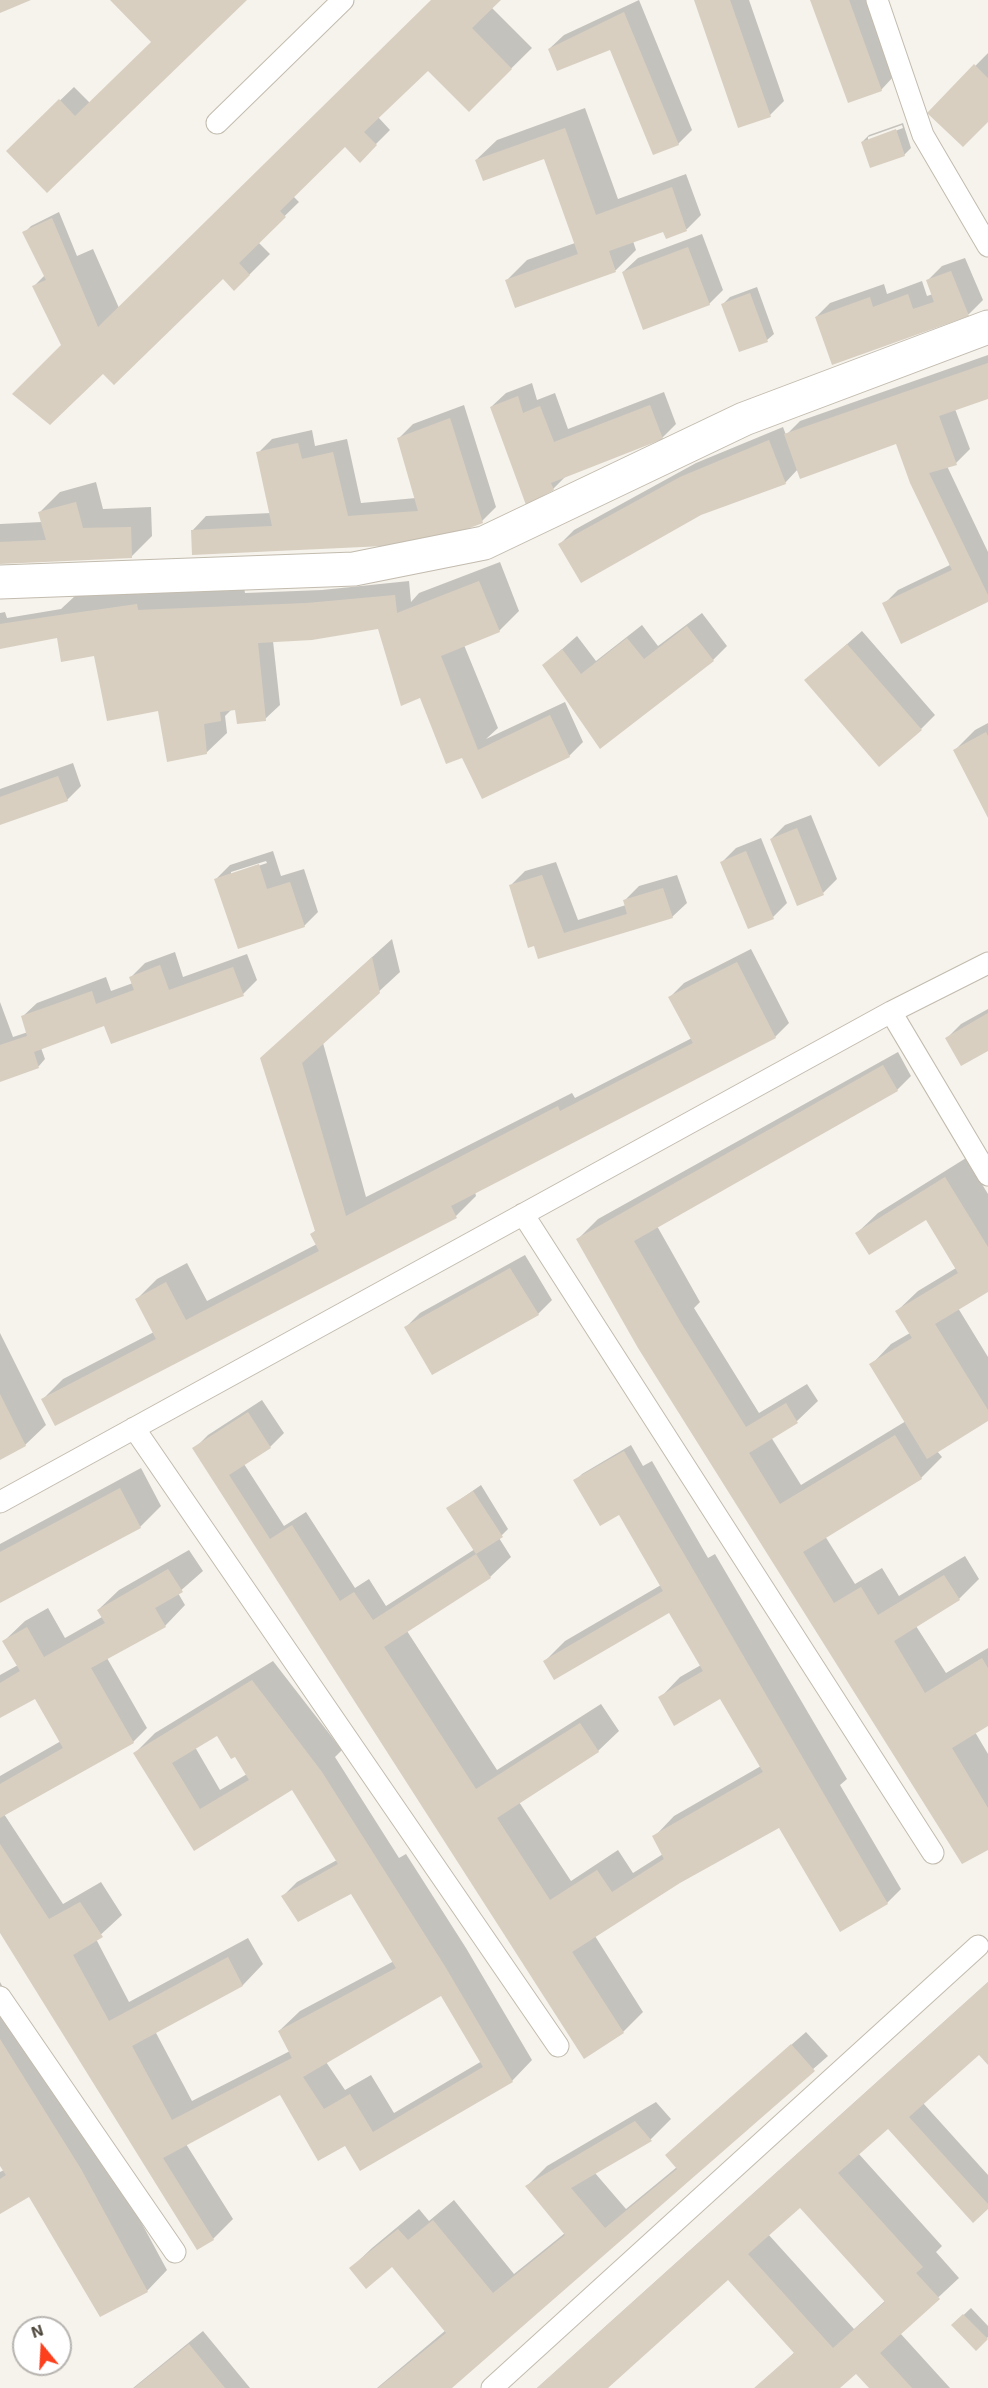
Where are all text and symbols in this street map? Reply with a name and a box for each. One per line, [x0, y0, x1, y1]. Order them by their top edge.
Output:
north arrow [12, 2316, 72, 2376]
text: N [28, 2319, 45, 2341]

